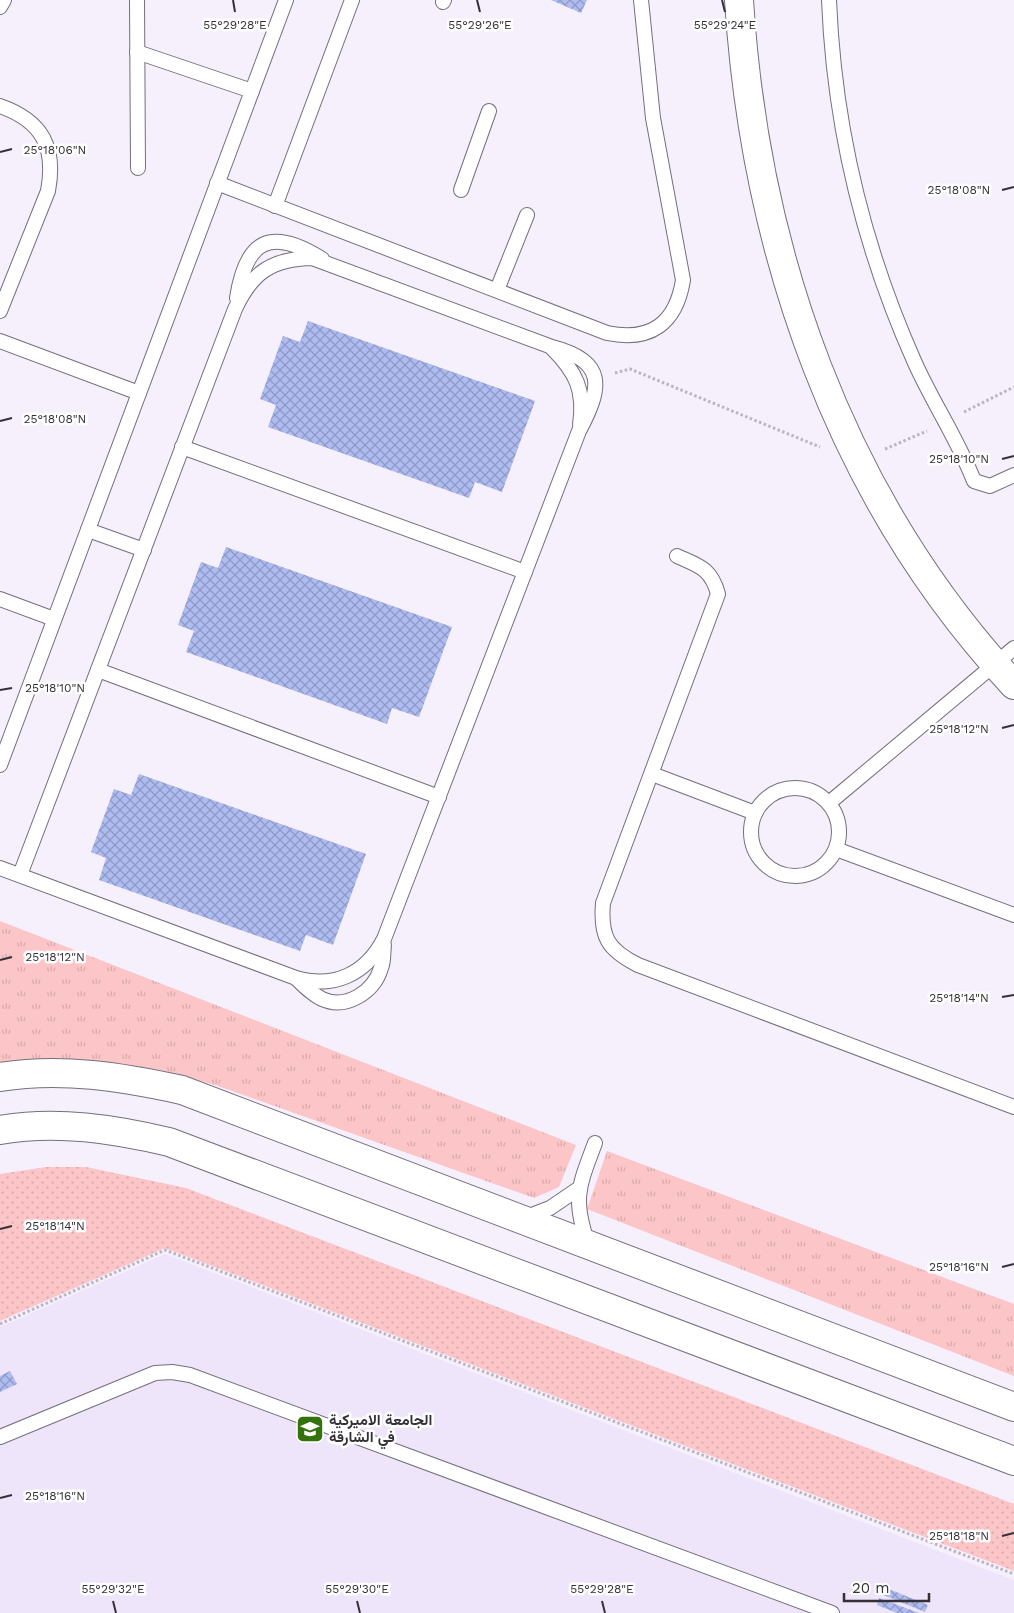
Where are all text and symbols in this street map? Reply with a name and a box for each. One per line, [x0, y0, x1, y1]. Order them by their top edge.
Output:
text: 55°29'28"E [203, 18, 267, 32]
text: 55°29'26"E [448, 18, 512, 32]
text: 55°29'24"E [694, 18, 757, 32]
text: 25°18'06"N [24, 143, 86, 157]
text: 25°18'08"N [928, 183, 990, 197]
text: 25°18'08"N [24, 412, 86, 426]
text: 25°18'10"N [929, 452, 989, 466]
text: 25°18'10"N [25, 681, 85, 695]
text: 25°18'12"N [929, 722, 989, 736]
text: 25°18'12"N [25, 950, 85, 964]
text: 25°18'14"N [929, 991, 989, 1005]
text: 25°18'14"N [25, 1219, 85, 1233]
text: 25°18'16"N [929, 1260, 989, 1274]
place label: الجامعة الاميركية في الشارقة [329, 1411, 432, 1450]
school or university icon: الجامعة الاميركية في الشارقة [295, 1414, 325, 1444]
text: 25°18'16"N [25, 1489, 85, 1503]
text: 25°18'18"N [929, 1529, 989, 1543]
scale bar [844, 1570, 929, 1602]
text: 20 m [852, 1579, 890, 1597]
text: 55°29'32"E [81, 1582, 145, 1596]
text: 55°29'30"E [325, 1582, 389, 1596]
text: 55°29'28"E [570, 1582, 634, 1596]

